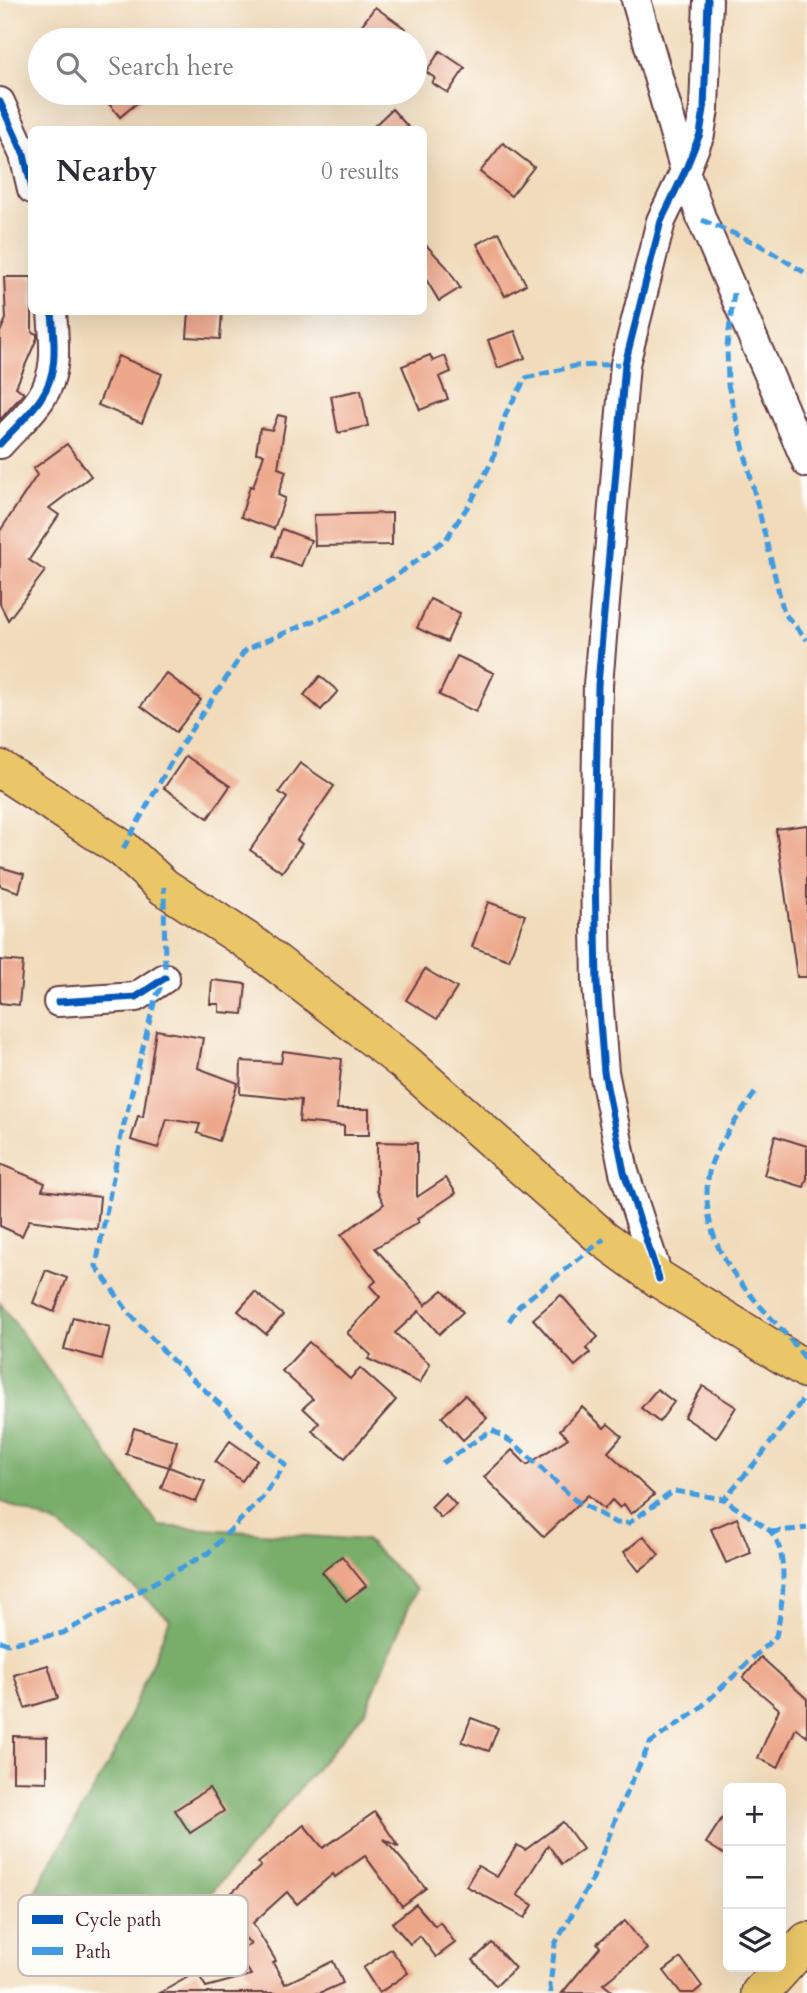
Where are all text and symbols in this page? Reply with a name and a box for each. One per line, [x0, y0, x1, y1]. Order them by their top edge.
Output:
search box [28, 28, 427, 105]
icon: search [52, 48, 90, 86]
text: Search here [108, 49, 234, 84]
text: Nearby [56, 151, 157, 192]
text: 0 results [321, 156, 399, 187]
map controls [723, 1783, 786, 1972]
button: + [723, 1783, 786, 1846]
button: − [723, 1846, 786, 1909]
legend [18, 1895, 248, 1976]
text: Cycle path [75, 1907, 162, 1933]
button: layers [723, 1909, 786, 1972]
text: Path [75, 1939, 111, 1965]

